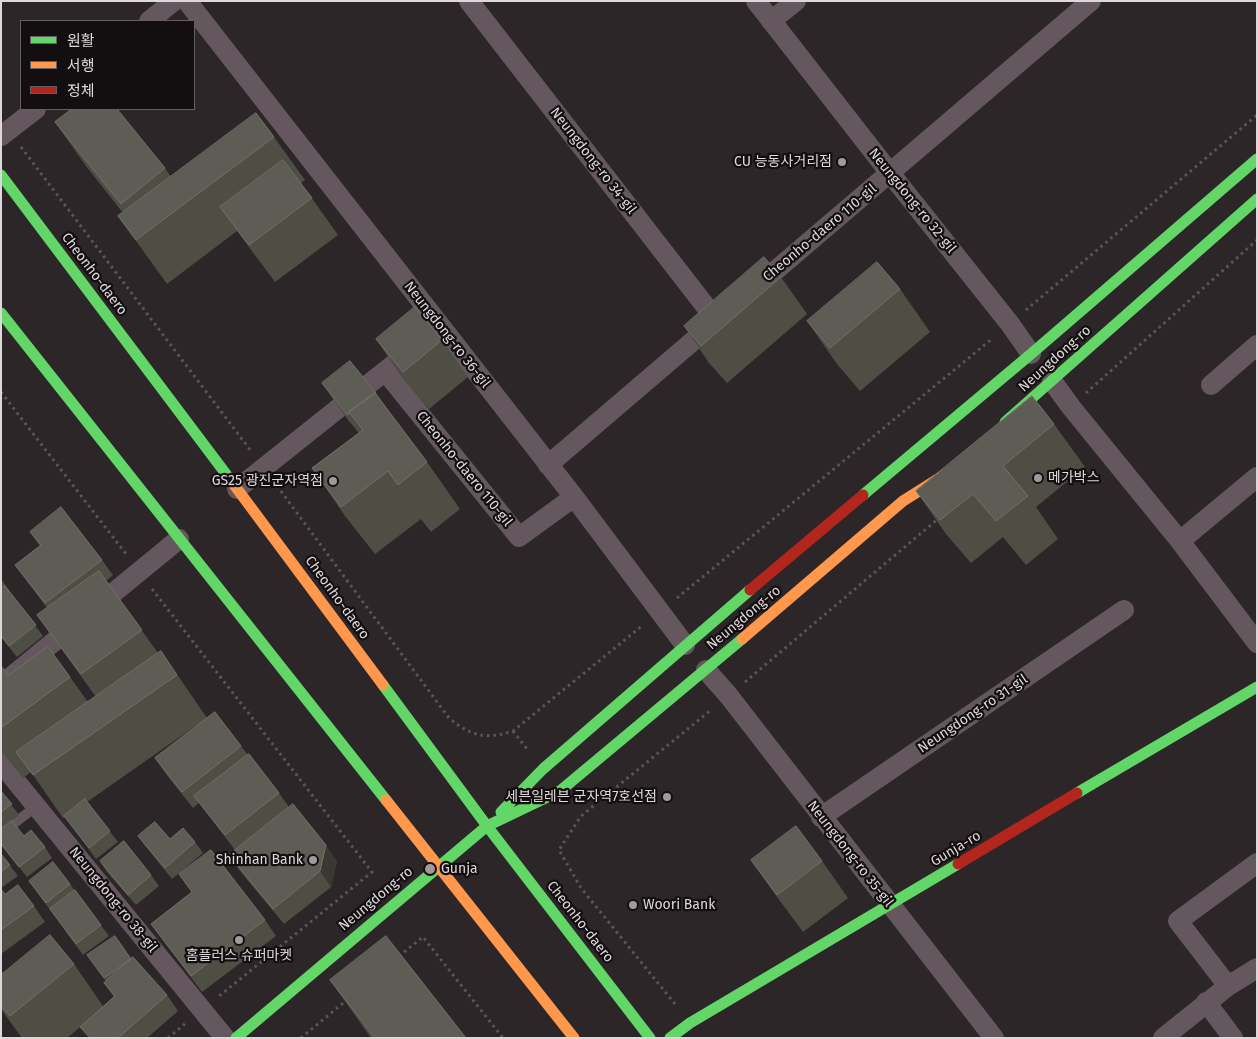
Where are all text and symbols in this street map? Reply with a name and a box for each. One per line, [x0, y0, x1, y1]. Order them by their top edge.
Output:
legend [20, 20, 195, 110]
text: 원활 [67, 32, 95, 50]
text: 서행 [67, 57, 95, 75]
text: 정체 [67, 82, 95, 100]
street label: Neungdong-ro 34-gil [546, 104, 640, 218]
street label: Neungdong-ro 32-gil [865, 145, 959, 257]
place label: CU 능동사거리점 [734, 154, 832, 170]
marker: CU 능동사거리점 [836, 156, 848, 168]
street label: Cheonho-daero 110-gil [760, 181, 880, 285]
street label: Cheonho-daero [58, 230, 130, 318]
street label: Neungdong-ro 36-gil [400, 278, 494, 392]
street label: Neungdong-ro [1015, 322, 1095, 396]
street label: Cheonho-daero 110-gil [412, 408, 516, 530]
place label: 메가박스 [1048, 470, 1100, 486]
marker: 메가박스 [1032, 472, 1044, 484]
place label: GS25 광진군자역점 [212, 473, 323, 489]
marker: GS25 광진군자역점 [327, 475, 339, 487]
street label: Cheonho-daero [301, 553, 373, 643]
street label: Neungdong-ro [704, 582, 784, 654]
street label: Neungdong-ro 31-gil [915, 671, 1031, 757]
place label: 세븐일레븐 군자역7호선점 [505, 789, 657, 805]
marker: 세븐일레븐 군자역7호선점 [661, 791, 673, 803]
street label: Neungdong-ro 35-gil [803, 798, 897, 910]
street label: Gunja-ro [928, 828, 984, 870]
street label: Neungdong-ro 38-gil [65, 844, 161, 956]
place label: Shinhan Bank [216, 852, 303, 868]
marker: Shinhan Bank [307, 854, 319, 866]
place label: Gunja [441, 861, 478, 877]
marker: Gunja [423, 862, 437, 876]
street label: Neungdong-ro [336, 863, 416, 935]
street label: Cheonho-daero [543, 878, 617, 966]
place label: Woori Bank [643, 897, 715, 913]
marker: Woori Bank [627, 899, 639, 911]
marker: 홈플러스 슈퍼마켓 [233, 934, 245, 946]
place label: 홈플러스 슈퍼마켓 [186, 948, 292, 964]

